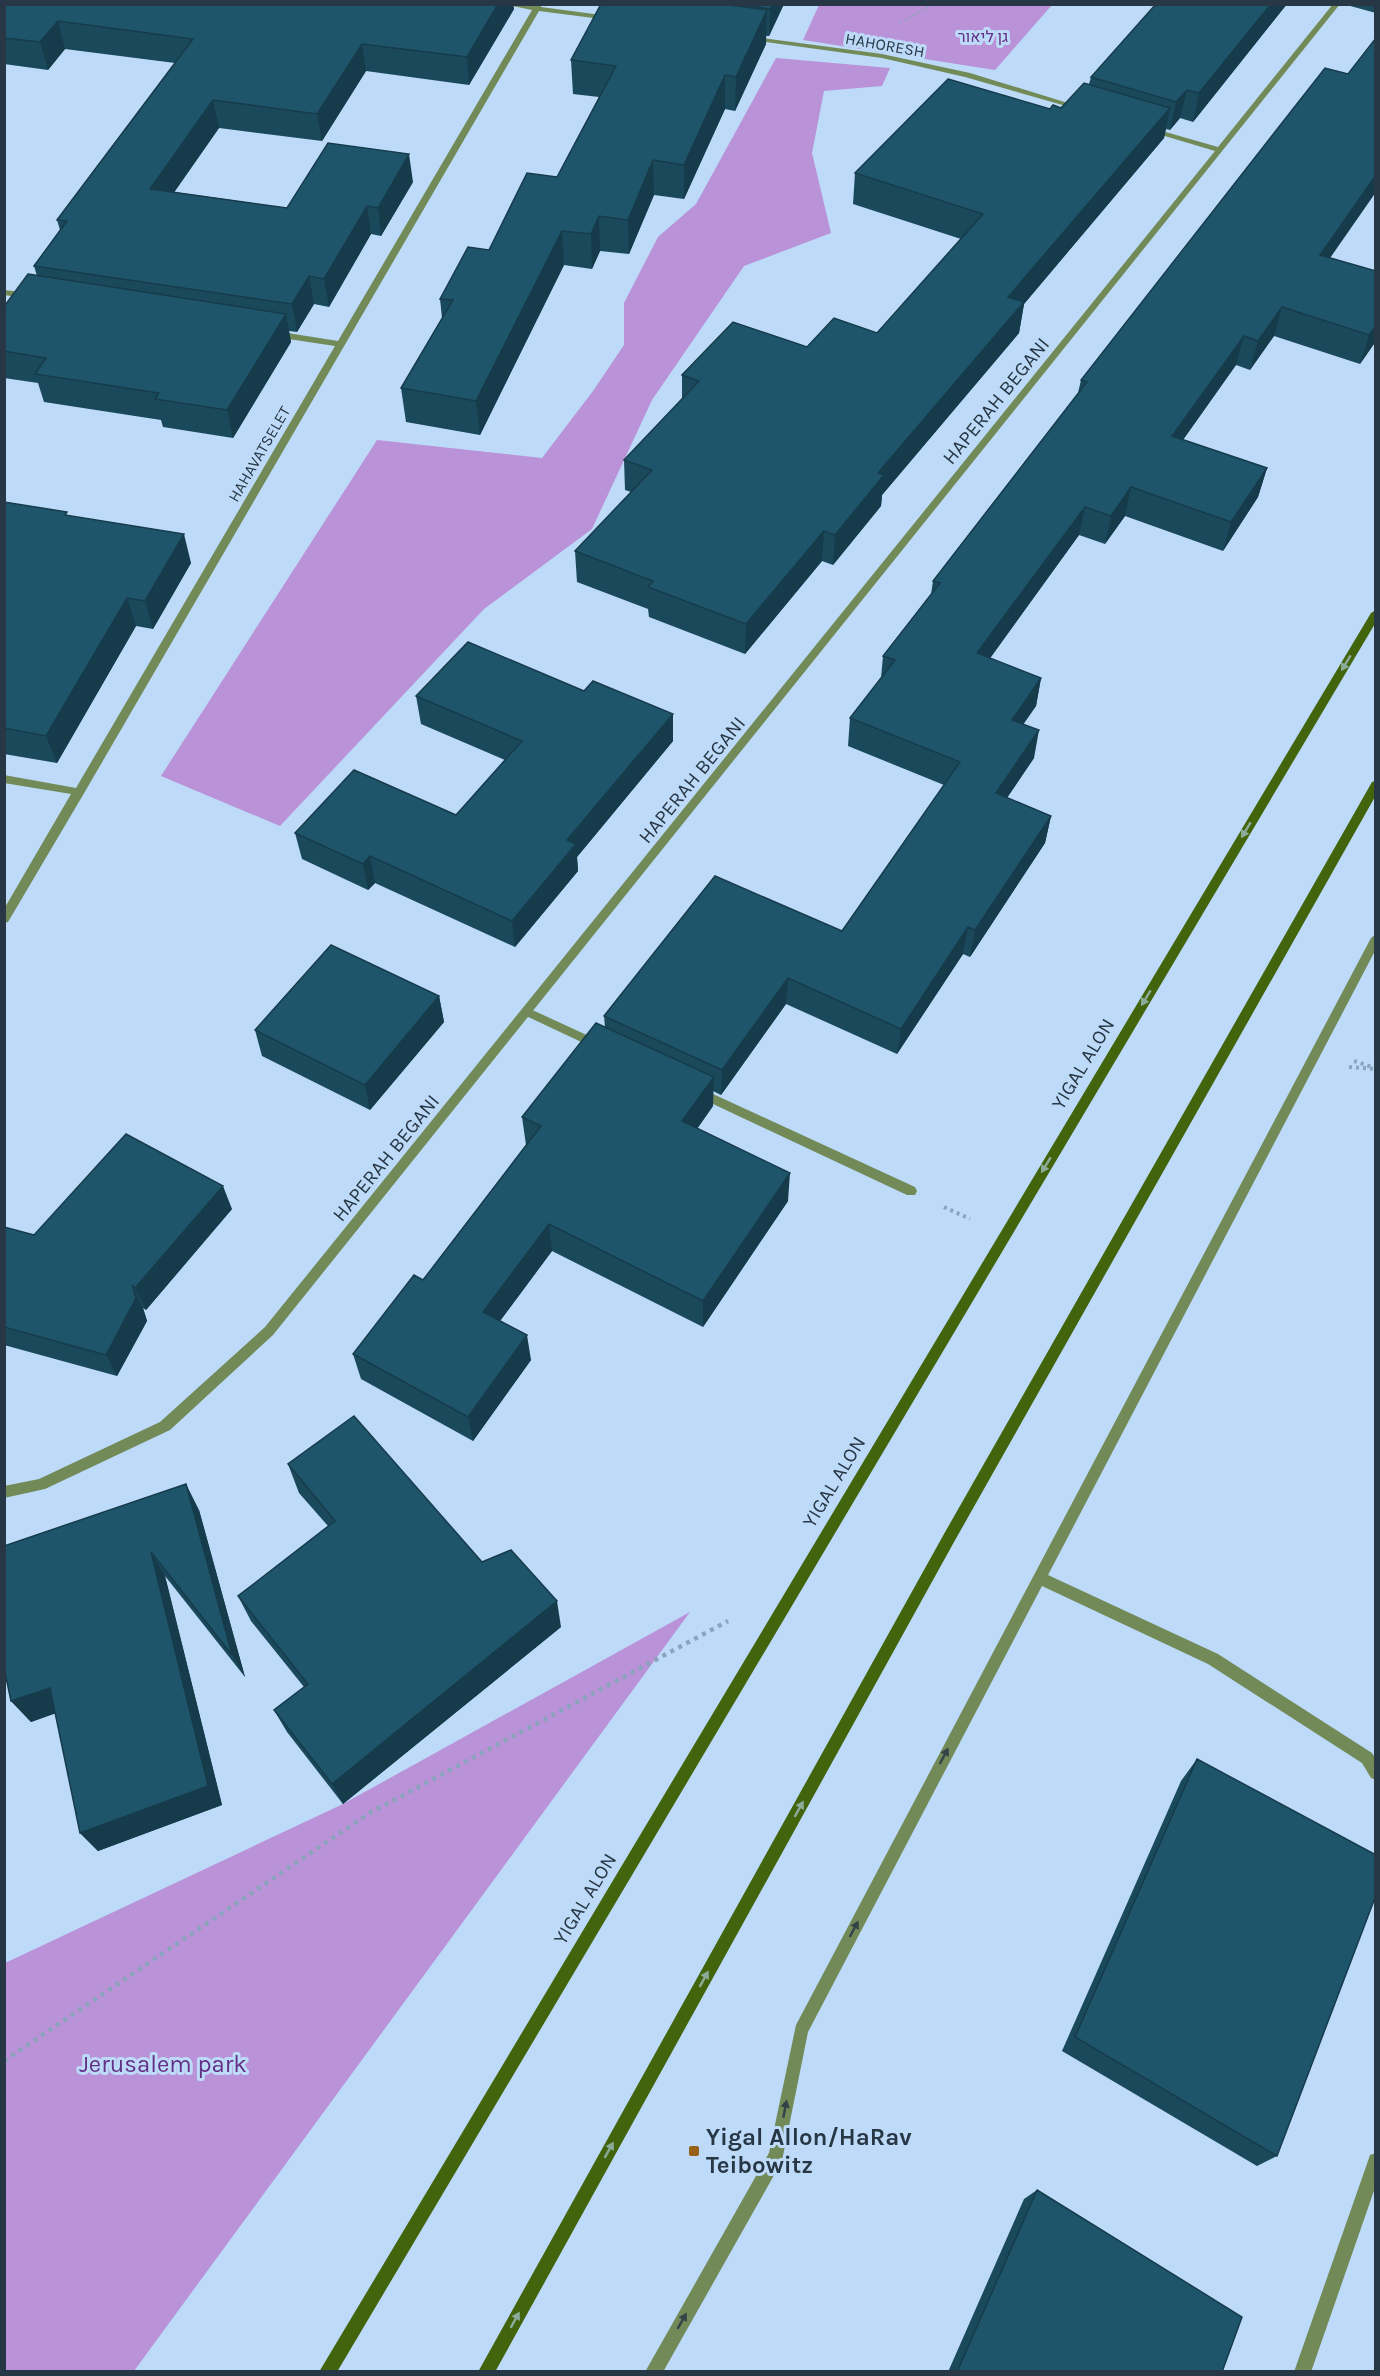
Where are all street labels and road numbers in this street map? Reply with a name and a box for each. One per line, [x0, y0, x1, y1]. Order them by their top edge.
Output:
street label: HAHORESH [844, 29, 926, 61]
street label: HAPERAH BEGANI [938, 333, 1054, 469]
street label: HAHAVATSELET [224, 403, 294, 505]
street label: HAPERAH BEGANI [634, 712, 750, 848]
street label: YIGAL ALON [1047, 1014, 1119, 1114]
street label: HAPERAH BEGANI [328, 1090, 444, 1226]
street label: YIGAL ALON [798, 1432, 870, 1532]
street label: YIGAL ALON [549, 1849, 621, 1949]

